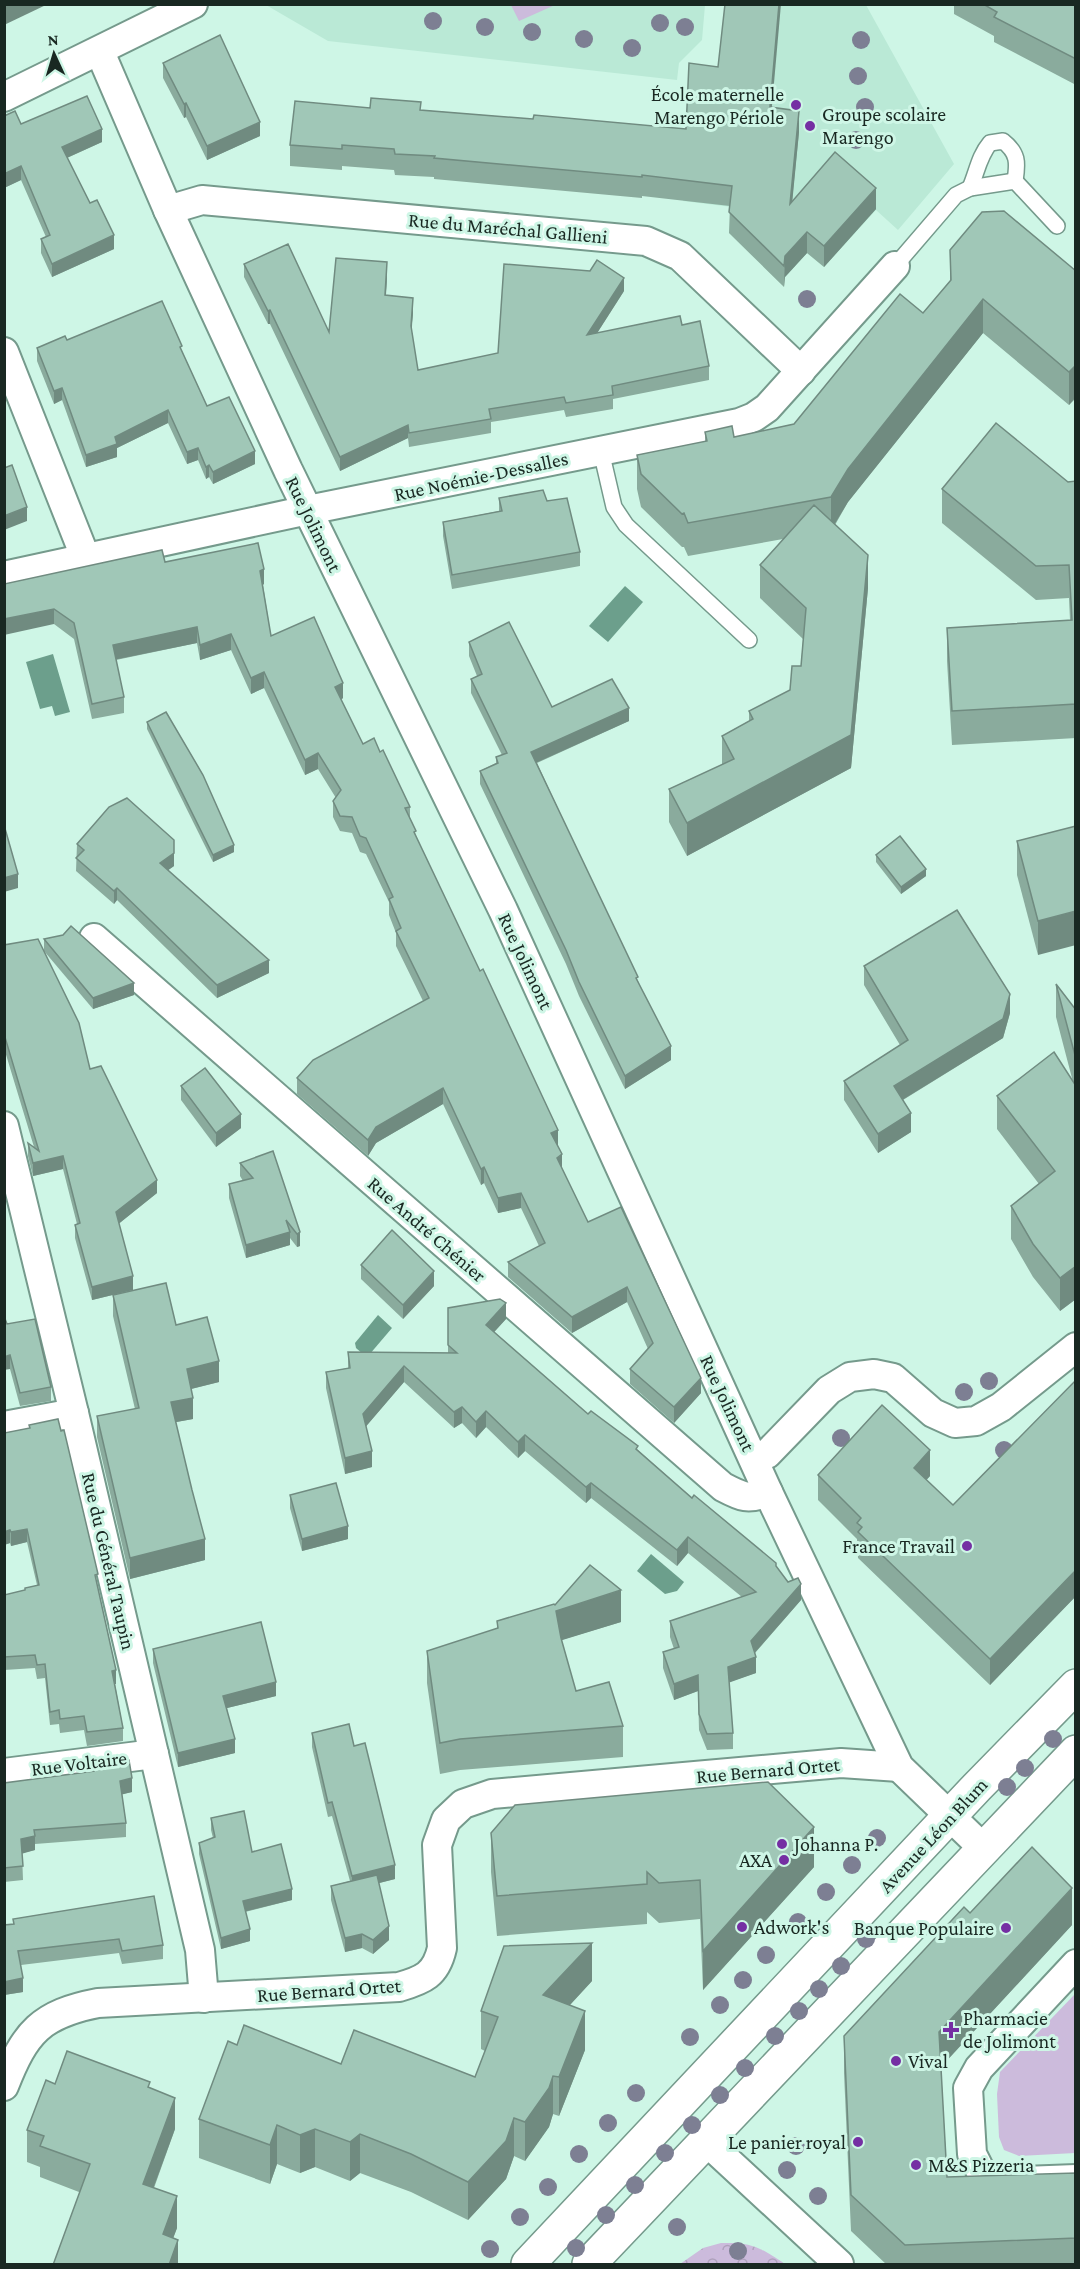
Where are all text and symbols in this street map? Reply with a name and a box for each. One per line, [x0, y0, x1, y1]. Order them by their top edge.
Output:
north arrow [24, 24, 84, 84]
text: N [47, 31, 59, 48]
place label: École maternelle Marengo Périole [651, 83, 784, 129]
marker: École maternelle Marengo Périole [789, 98, 803, 112]
place label: Groupe scolaire Marengo [822, 103, 946, 149]
marker: Groupe scolaire Marengo [803, 119, 817, 133]
street label: Rue du Maréchal Gallieni [408, 208, 608, 248]
street label: Rue Noémie-Dessalles [392, 447, 570, 505]
street label: Rue Jolimont [280, 473, 347, 576]
street label: Rue Jolimont [493, 909, 558, 1013]
street label: Rue André Chénier [364, 1172, 490, 1286]
street label: Rue Jolimont [695, 1351, 760, 1455]
street label: Rue du Général Taupin [77, 1470, 140, 1652]
place label: France Travail [842, 1535, 955, 1557]
marker: France Travail [960, 1539, 974, 1553]
street label: Rue Voltaire [30, 1746, 128, 1780]
street label: Rue Bernard Ortet [695, 1753, 841, 1787]
street label: Avenue Léon Blum [874, 1773, 992, 1897]
place label: Johanna P. [792, 1833, 878, 1856]
marker: Johanna P. [775, 1837, 789, 1851]
place label: AXA [739, 1849, 773, 1871]
marker: AXA [777, 1853, 791, 1867]
place label: Adwork's [754, 1916, 829, 1938]
place label: Banque Populaire [854, 1917, 994, 1940]
marker: Adwork's [735, 1920, 749, 1934]
marker: Banque Populaire [999, 1921, 1013, 1935]
street label: Rue Bernard Ortet [256, 1974, 402, 2006]
place label: Pharmacie de Jolimont [963, 2007, 1056, 2053]
marker: Pharmacie de Jolimont [944, 2023, 958, 2037]
place label: Vival [908, 2050, 948, 2072]
marker: Vival [889, 2054, 903, 2068]
place label: Le panier royal [728, 2131, 846, 2154]
marker: Le panier royal [851, 2135, 865, 2149]
place label: M&S Pizzeria [928, 2154, 1034, 2176]
marker: M&S Pizzeria [909, 2158, 923, 2172]

